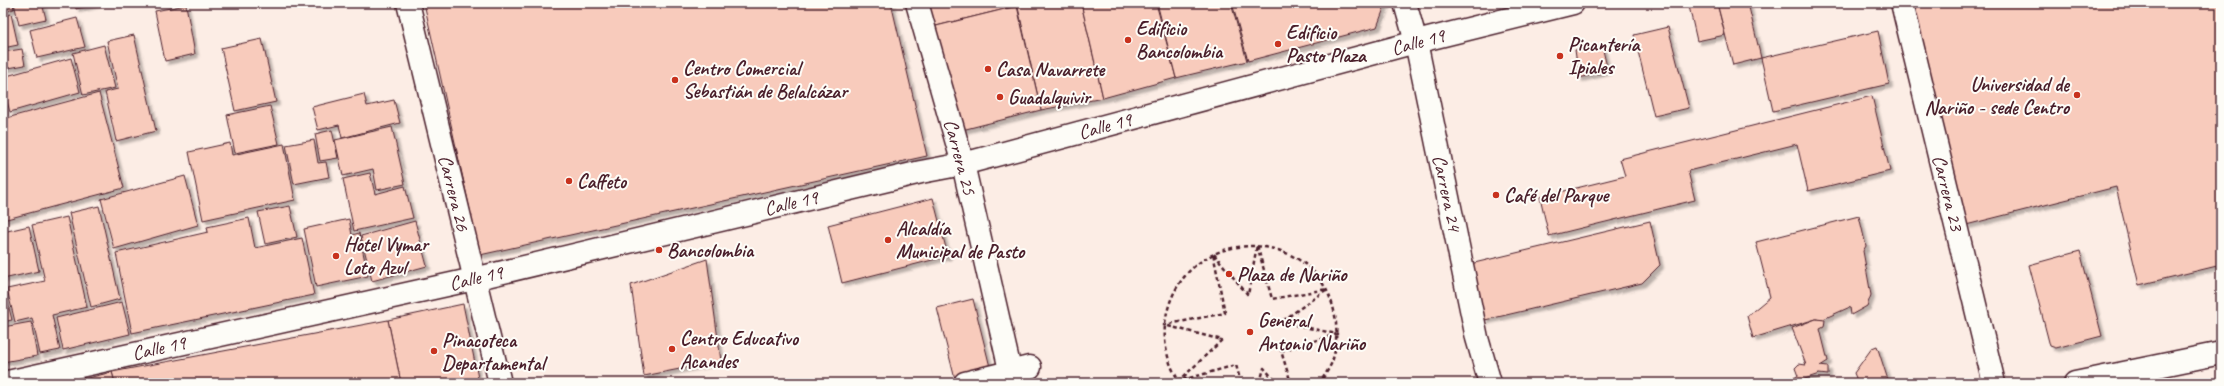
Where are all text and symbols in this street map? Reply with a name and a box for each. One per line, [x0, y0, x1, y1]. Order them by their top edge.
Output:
place label: Edificio Bancolombia [1136, 16, 1224, 64]
place label: Edificio Pasto Plaza [1286, 20, 1368, 68]
street label: Calle 19 [1389, 22, 1449, 61]
place label: Picantería Ipiales [1568, 32, 1641, 80]
marker: Edificio Bancolombia [1123, 35, 1133, 45]
marker: Edificio Pasto Plaza [1273, 39, 1283, 49]
marker: Picantería Ipiales [1555, 51, 1565, 61]
place label: Centro Comercial Sebastián de Belalcázar [683, 56, 850, 104]
place label: Casa Navarrete [996, 57, 1106, 82]
marker: Casa Navarrete [983, 64, 993, 74]
place label: Universidad de Nariño - sede Centro [1924, 72, 2071, 120]
marker: Centro Comercial Sebastián de Belalcázar [670, 75, 680, 85]
place label: Guadalquivir [1008, 85, 1093, 110]
marker: Universidad de Nariño - sede Centro [2072, 90, 2082, 100]
marker: Guadalquivir [995, 92, 1005, 102]
street label: Calle 19 [1076, 106, 1136, 145]
street label: Carrera 25 [938, 116, 982, 199]
street label: Carrera 26 [433, 152, 476, 235]
street label: Carrera 23 [1927, 152, 1970, 235]
street label: Carrera 24 [1427, 153, 1468, 235]
place label: Caffeto [577, 169, 628, 194]
marker: Caffeto [564, 176, 574, 186]
place label: Café del Parque [1504, 183, 1611, 208]
street label: Calle 19 [762, 184, 822, 221]
marker: Café del Parque [1491, 190, 1501, 200]
place label: Alcaldía Municipal de Pasto [896, 216, 1026, 264]
place label: Hotel Vymar Loto Azul [344, 232, 431, 280]
marker: Alcaldía Municipal de Pasto [883, 235, 893, 245]
place label: Bancolombia [667, 238, 755, 263]
marker: Bancolombia [654, 245, 664, 255]
marker: Hotel Vymar Loto Azul [331, 251, 341, 261]
street label: Calle 19 [447, 259, 507, 296]
place label: Plaza de Nariño [1237, 262, 1348, 287]
marker: Plaza de Nariño [1224, 269, 1234, 279]
place label: General Antonio Nariño [1258, 308, 1367, 356]
place label: Centro Educativo Acandes [680, 326, 800, 374]
marker: General Antonio Nariño [1245, 327, 1255, 337]
place label: Pinacoteca Departamental [442, 328, 549, 376]
street label: Calle 19 [130, 330, 190, 366]
marker: Centro Educativo Acandes [667, 344, 677, 354]
marker: Pinacoteca Departamental [429, 346, 439, 356]

